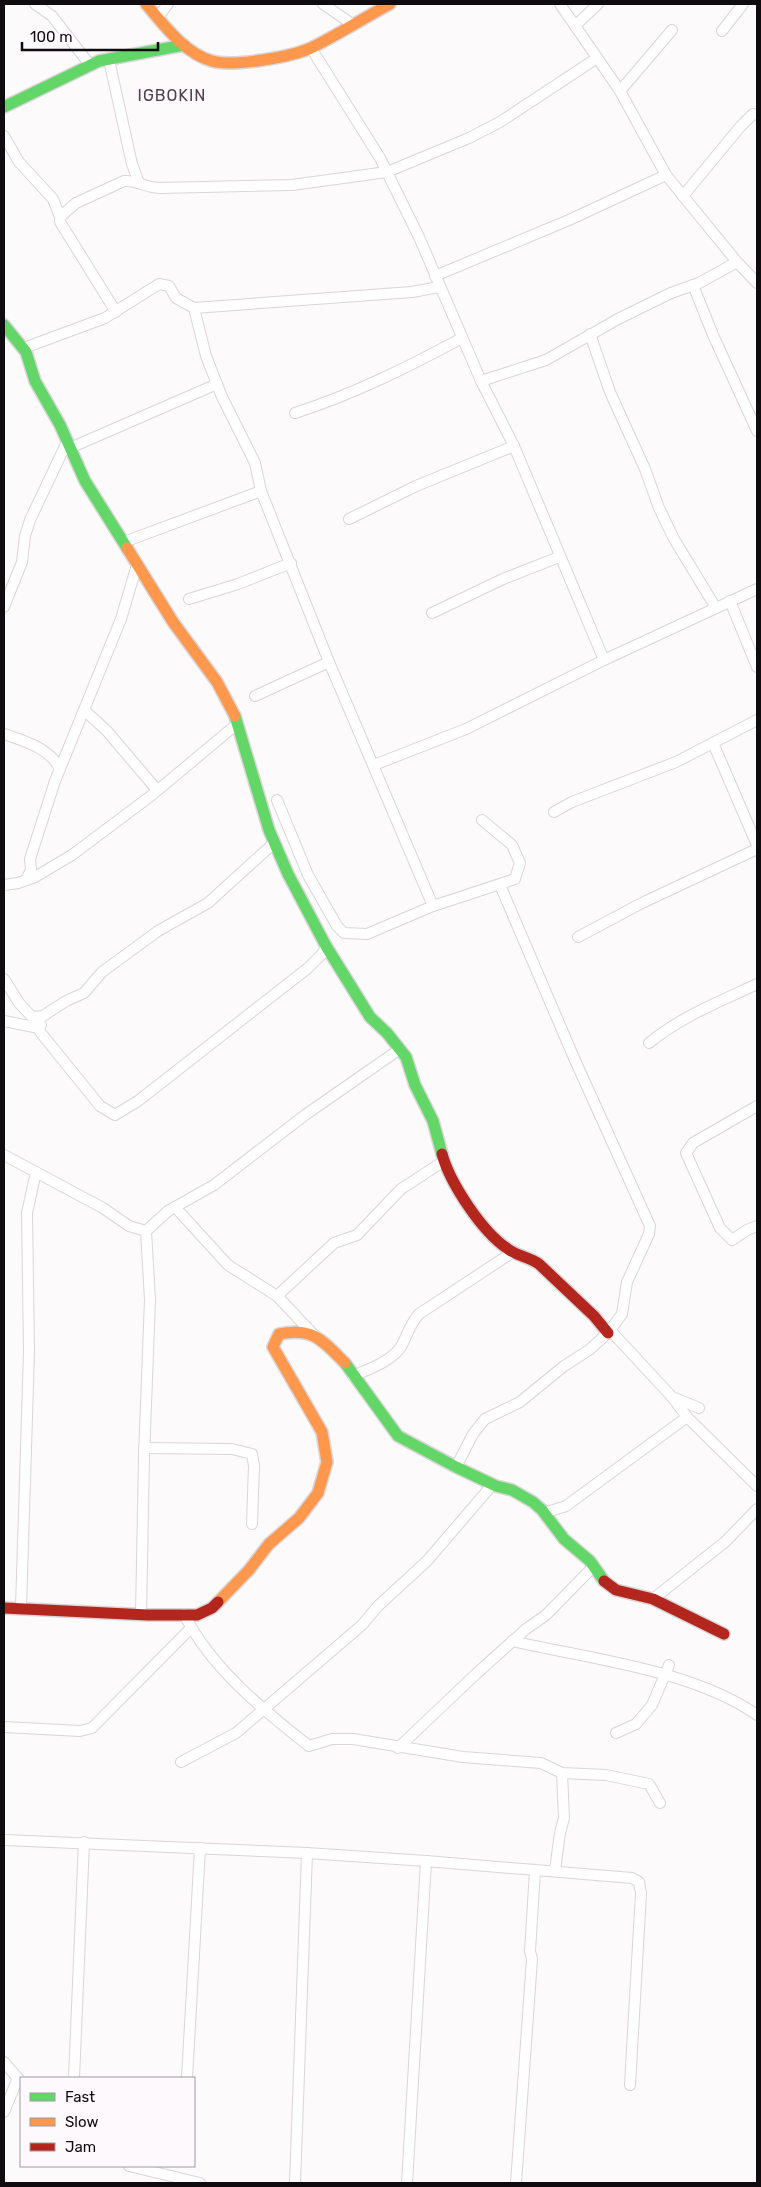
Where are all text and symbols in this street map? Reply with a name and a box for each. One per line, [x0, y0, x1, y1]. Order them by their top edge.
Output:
scale bar [22, 20, 159, 52]
text: 100 m [30, 28, 72, 46]
district label: IGBOKIN [138, 86, 206, 105]
legend [20, 2077, 195, 2167]
text: Fast [65, 2088, 95, 2106]
text: Slow [65, 2113, 98, 2131]
text: Jam [65, 2138, 96, 2156]

